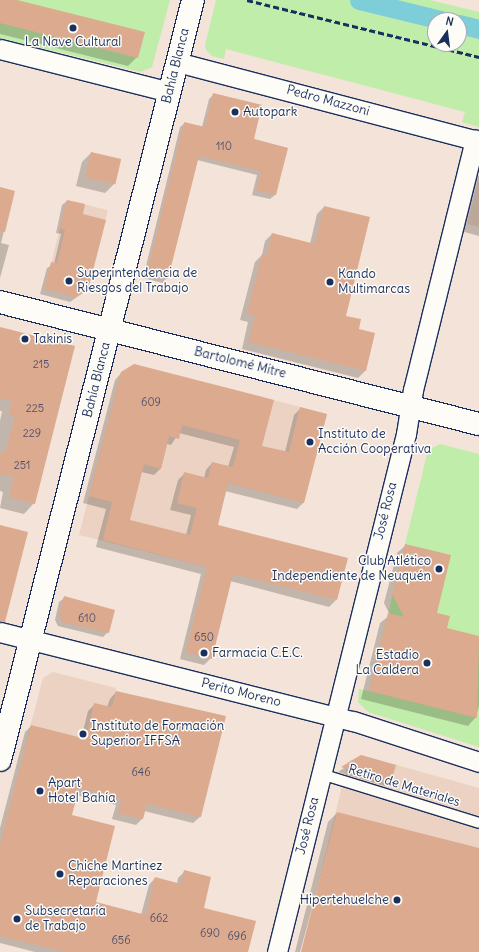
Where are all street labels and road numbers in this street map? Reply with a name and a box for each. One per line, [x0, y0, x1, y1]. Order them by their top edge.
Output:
street label: Bahía Blanca [159, 27, 193, 105]
street label: Pedro Mazzoni [285, 82, 371, 120]
street label: Bahía Blanca [80, 341, 114, 419]
street label: Bartolomé Mitre [192, 344, 288, 382]
street label: José Rosa [371, 481, 401, 541]
street label: Perito Moreno [199, 676, 283, 710]
street label: Retiro de Materiales [346, 762, 462, 810]
street label: José Rosa [293, 796, 323, 856]

